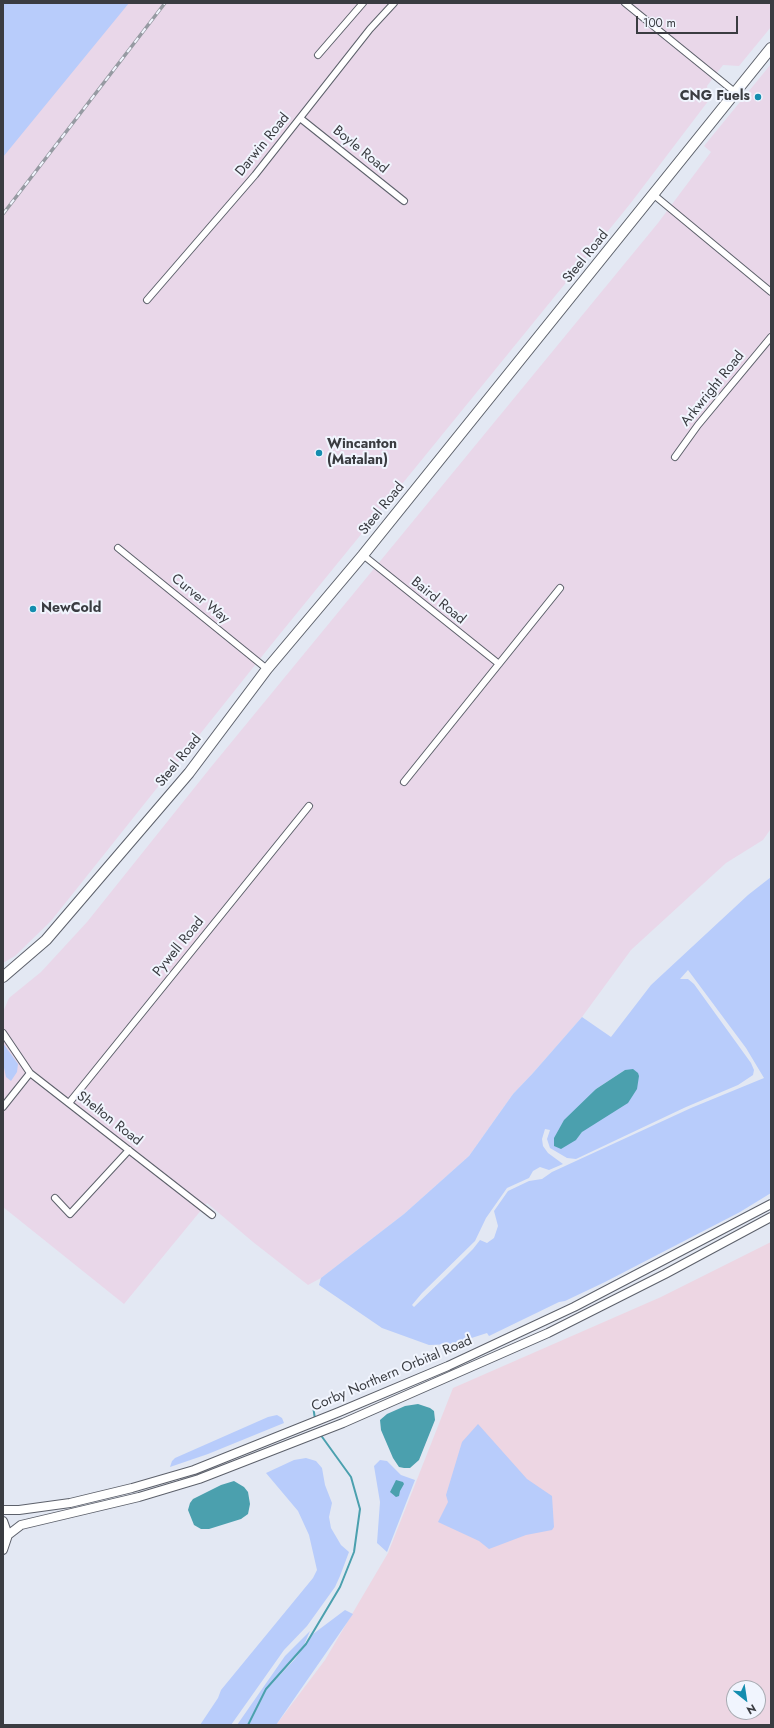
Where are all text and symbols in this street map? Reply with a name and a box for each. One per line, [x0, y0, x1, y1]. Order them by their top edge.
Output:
scale bar [638, 8, 740, 34]
text: 100 m [643, 14, 676, 32]
place label: CNG Fuels [680, 89, 750, 105]
marker: CNG Fuels [753, 92, 763, 102]
street label: Darwin Road [232, 110, 294, 180]
street label: Boyle Road [329, 123, 391, 177]
street label: Steel Road [560, 227, 612, 287]
street label: Arkwright Road [678, 348, 748, 430]
place label: Wincanton (Matalan) [327, 437, 397, 470]
marker: Wincanton (Matalan) [314, 448, 324, 458]
street label: Steel Road [356, 479, 408, 539]
street label: Curver Way [168, 571, 232, 627]
street label: Baird Road [407, 574, 469, 628]
place label: NewCold [41, 601, 101, 617]
marker: NewCold [28, 604, 38, 614]
street label: Steel Road [153, 731, 205, 791]
street label: Pywell Road [150, 914, 208, 980]
street label: Shelton Road [73, 1088, 145, 1150]
street label: Corby Northern Orbital Road [309, 1332, 475, 1416]
north arrow [726, 1680, 766, 1720]
text: N [744, 1700, 759, 1719]

